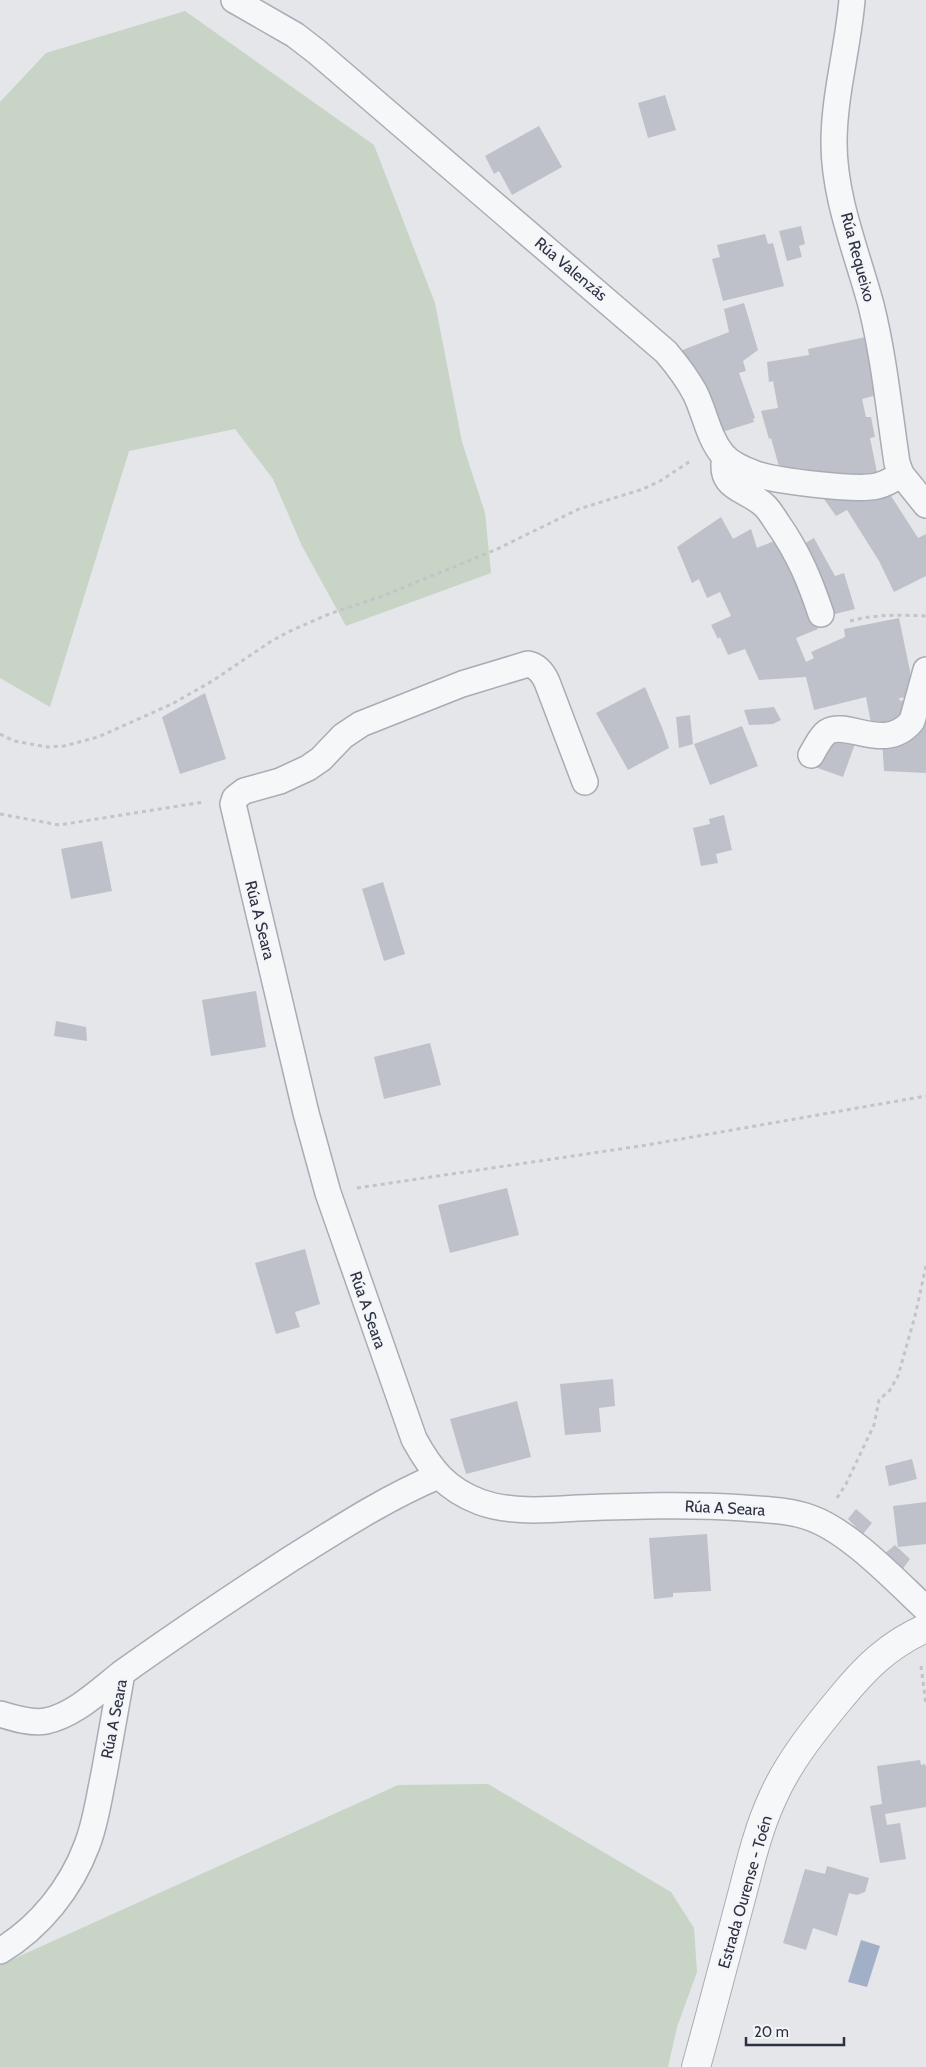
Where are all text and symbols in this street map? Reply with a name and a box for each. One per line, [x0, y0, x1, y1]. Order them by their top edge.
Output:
street label: Rúa Requeixo [837, 210, 879, 304]
street label: Rúa Valenzás [531, 233, 611, 305]
street label: Rúa A Seara [241, 879, 279, 962]
street label: Rúa A Seara [346, 1269, 390, 1351]
street label: Rúa A Seara [684, 1496, 766, 1520]
street label: Rúa A Seara [97, 1677, 131, 1760]
street label: Estrada Ourense - Toén [714, 1813, 776, 1971]
scale bar [746, 2014, 844, 2046]
text: 20 m [754, 2023, 789, 2041]

